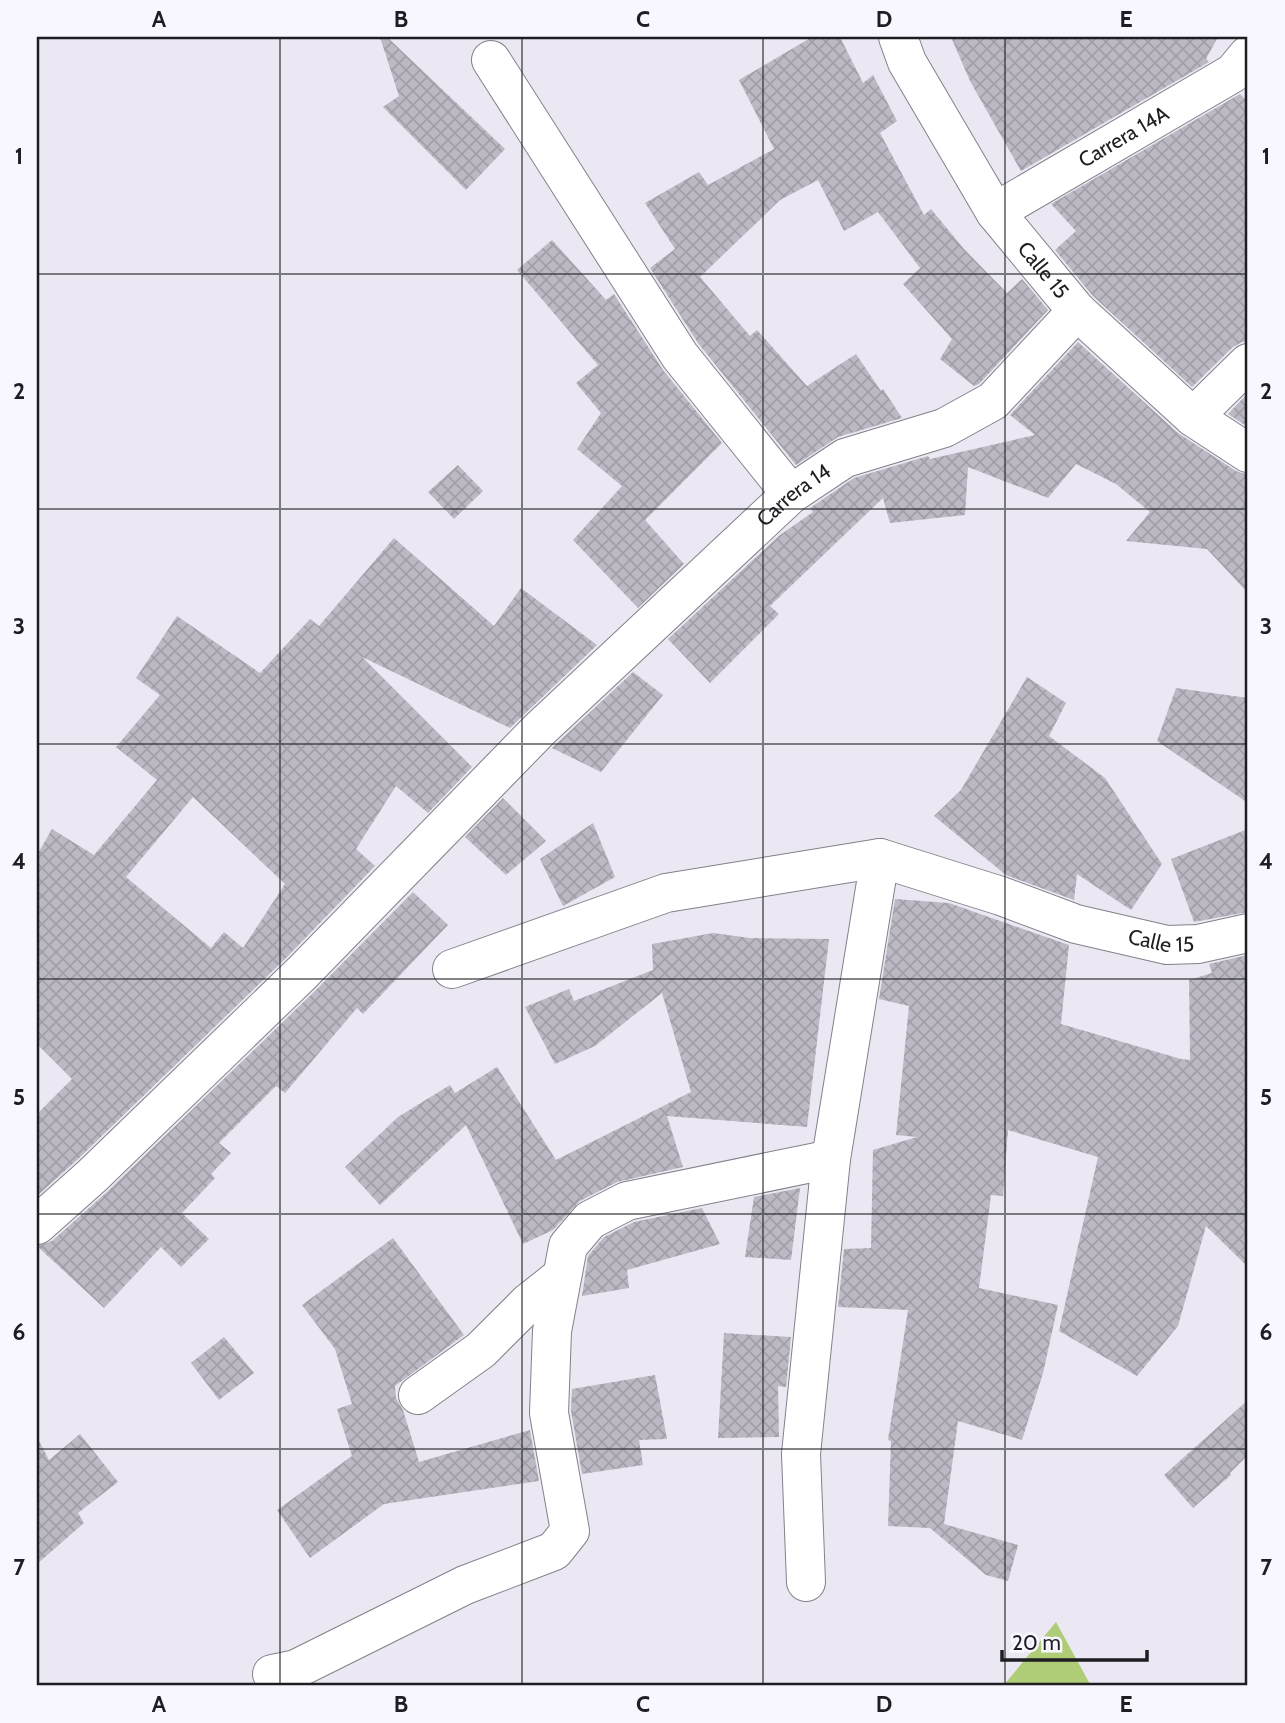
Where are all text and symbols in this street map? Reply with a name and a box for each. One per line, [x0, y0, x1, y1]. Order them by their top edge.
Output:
text: A [152, 5, 167, 33]
text: B [394, 5, 408, 33]
text: C [636, 5, 650, 33]
text: D [876, 5, 892, 33]
text: E [1119, 5, 1133, 33]
street label: Carrera 14A [1074, 100, 1173, 172]
text: 1 [15, 142, 23, 170]
text: 1 [1262, 142, 1270, 170]
street label: Calle 15 [1013, 236, 1074, 303]
text: 2 [13, 377, 25, 405]
text: 2 [1260, 377, 1272, 405]
street label: Carrera 14 [751, 458, 835, 531]
text: 3 [13, 612, 25, 640]
text: 3 [1260, 612, 1272, 640]
text: 4 [12, 847, 26, 875]
text: 4 [1259, 847, 1273, 875]
street label: Calle 15 [1126, 923, 1194, 958]
text: 5 [13, 1083, 25, 1111]
text: 5 [1260, 1083, 1272, 1111]
text: 6 [13, 1318, 25, 1346]
text: 6 [1260, 1318, 1272, 1346]
text: 7 [13, 1553, 25, 1581]
text: 7 [1260, 1553, 1272, 1581]
scale bar [1002, 1618, 1147, 1662]
text: 20 m [1012, 1630, 1061, 1655]
text: A [152, 1690, 167, 1718]
text: B [394, 1690, 408, 1718]
text: C [636, 1690, 650, 1718]
text: D [876, 1690, 892, 1718]
text: E [1119, 1690, 1133, 1718]

